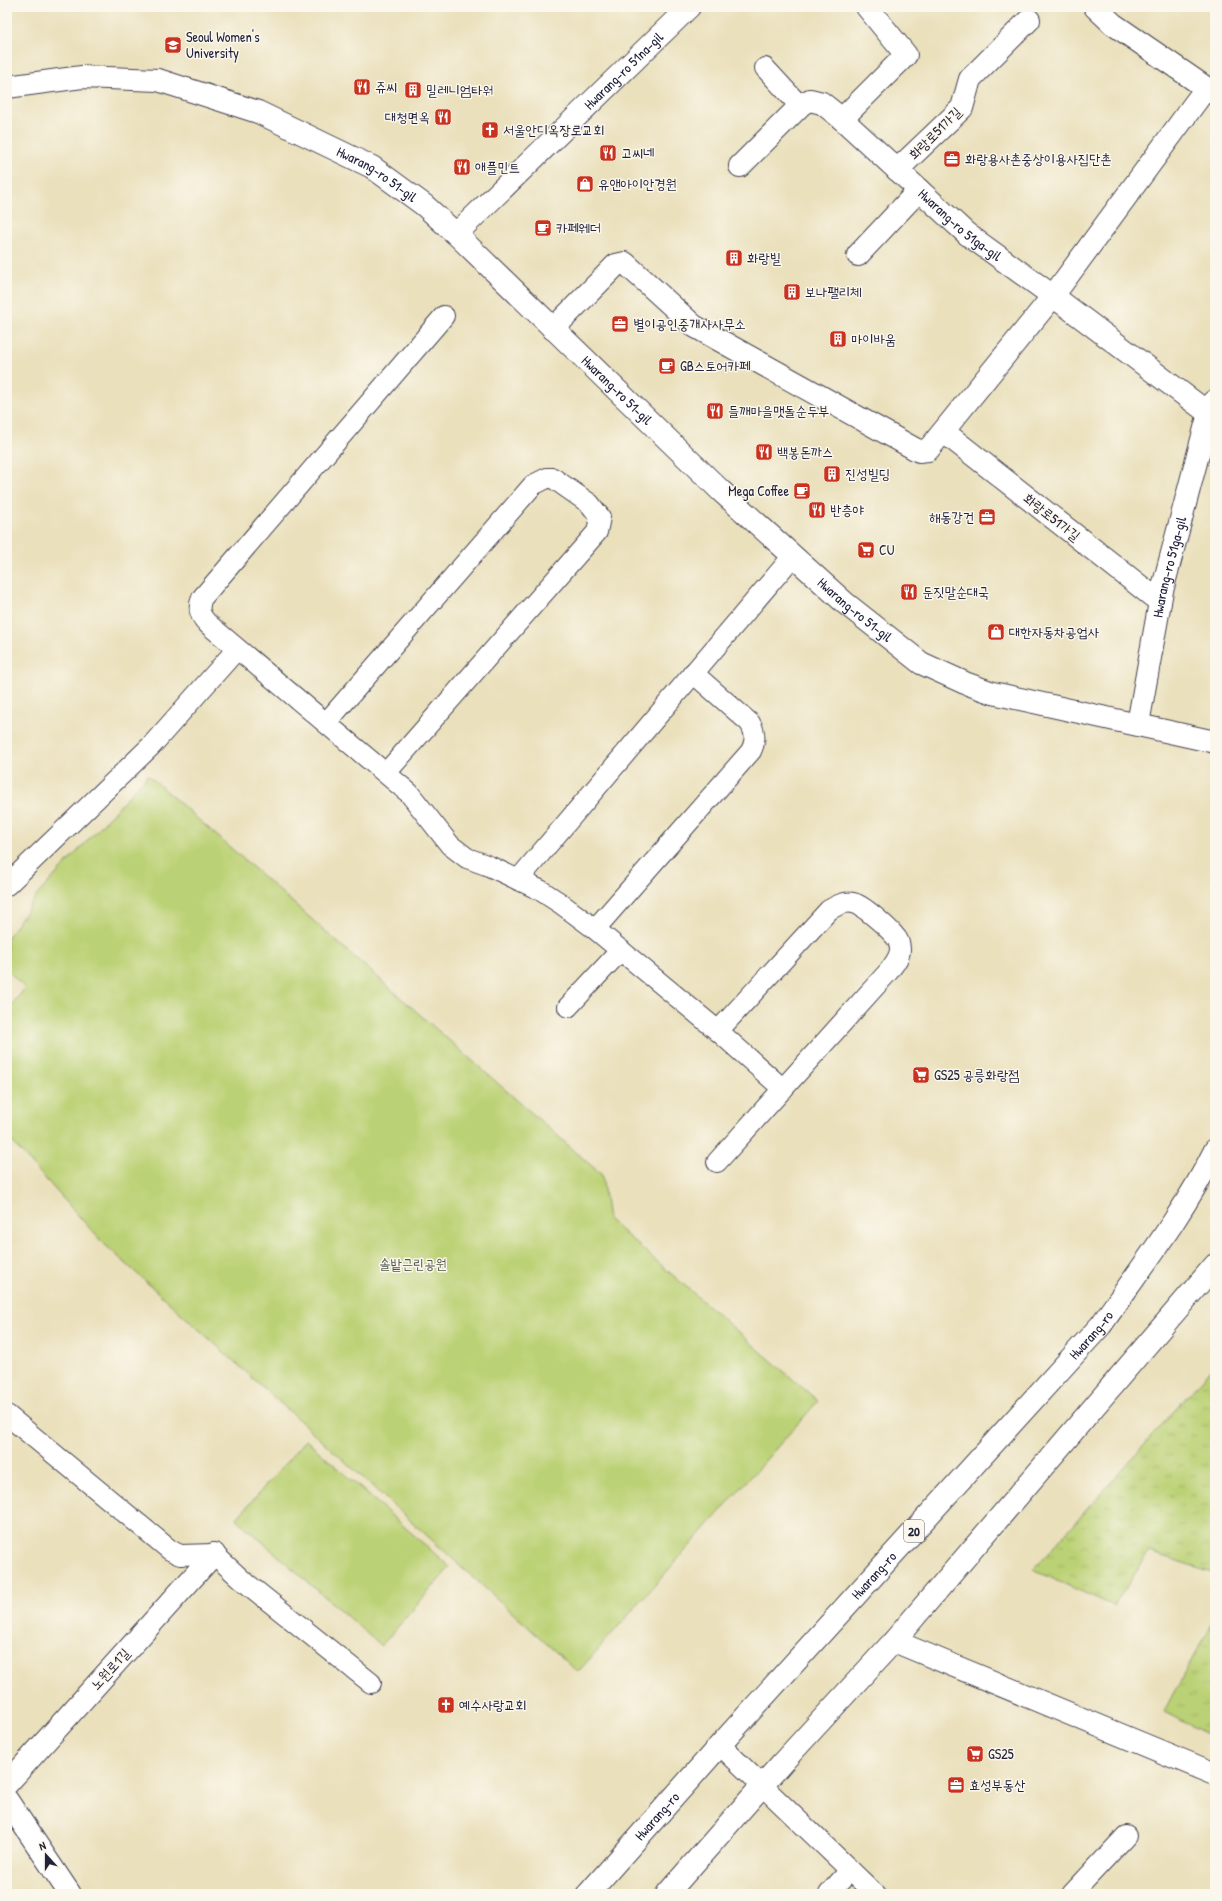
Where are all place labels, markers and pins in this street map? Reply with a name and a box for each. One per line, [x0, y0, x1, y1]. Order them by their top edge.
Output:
place label: Seoul Women's University [186, 27, 260, 63]
school or university icon: Seoul Women's University [163, 35, 183, 55]
restaurant icon: 쥬씨 [352, 77, 372, 97]
place label: 쥬씨 [375, 77, 398, 96]
building icon: 밀레니엄타워 [403, 80, 423, 100]
place label: 밀레니엄타워 [426, 80, 494, 99]
place label: 대청면옥 [385, 107, 430, 126]
restaurant icon: 대청면옥 [433, 107, 453, 127]
church icon: 서울안디옥장로교회 [480, 120, 500, 140]
place label: 서울안디옥장로교회 [503, 120, 604, 139]
restaurant icon: 고씨네 [598, 143, 618, 163]
place label: 고씨네 [621, 143, 655, 162]
office icon: 화랑용사촌중상이용사집단촌 [942, 149, 962, 169]
place label: 화랑용사촌중상이용사집단촌 [965, 149, 1111, 168]
restaurant icon: 애플민트 [452, 157, 472, 177]
place label: 애플민트 [475, 157, 520, 176]
shop icon: 유앤아이안경원 [575, 174, 595, 194]
place label: 유앤아이안경원 [598, 174, 677, 193]
cafe icon: 카페웨더 [533, 218, 553, 238]
place label: 카페웨더 [556, 218, 601, 237]
building icon: 화랑빌 [724, 248, 744, 268]
place label: 화랑빌 [747, 248, 782, 267]
building icon: 보나팰리체 [782, 282, 802, 302]
place label: 보나팰리체 [805, 282, 861, 301]
office icon: 별이공인중개사사무소 [610, 314, 630, 334]
place label: 별이공인중개사사무소 [633, 314, 746, 333]
building icon: 마이바움 [828, 329, 848, 349]
place label: 마이바움 [851, 329, 896, 348]
cafe icon: GB스토어카페 [657, 356, 677, 376]
place label: GB스토어카페 [680, 356, 750, 375]
restaurant icon: 들깨마을맷돌순두부 [705, 401, 725, 421]
place label: 들깨마을맷돌순두부 [728, 401, 829, 420]
restaurant icon: 백봉돈까스 [754, 442, 774, 462]
place label: 백봉돈까스 [777, 442, 833, 461]
building icon: 진성빌딩 [822, 464, 842, 484]
place label: 진성빌딩 [845, 464, 890, 483]
place label: Mega Coffee [728, 481, 789, 501]
cafe icon: Mega Coffee [792, 481, 812, 501]
restaurant icon: 반층야 [807, 500, 827, 520]
place label: 반층야 [830, 500, 865, 519]
place label: 해동강건 [929, 507, 974, 526]
office icon: 해동강건 [977, 507, 997, 527]
supermarket icon: CU [856, 540, 876, 560]
place label: CU [879, 540, 895, 559]
restaurant icon: 둔짓말순대국 [899, 582, 919, 602]
place label: 둔짓말순대국 [922, 582, 990, 601]
shop icon: 대한자동차공업사 [986, 622, 1006, 642]
place label: 대한자동차공업사 [1009, 622, 1100, 641]
supermarket icon: GS25 공릉화랑점 [911, 1065, 931, 1085]
place label: GS25 공릉화랑점 [934, 1065, 1019, 1084]
church icon: 예수사랑교회 [436, 1695, 456, 1715]
place label: 예수사랑교회 [459, 1695, 527, 1714]
supermarket icon: GS25 [965, 1744, 985, 1764]
place label: GS25 [988, 1744, 1014, 1763]
office icon: 효성부동산 [946, 1775, 966, 1795]
place label: 효성부동산 [969, 1775, 1026, 1794]

